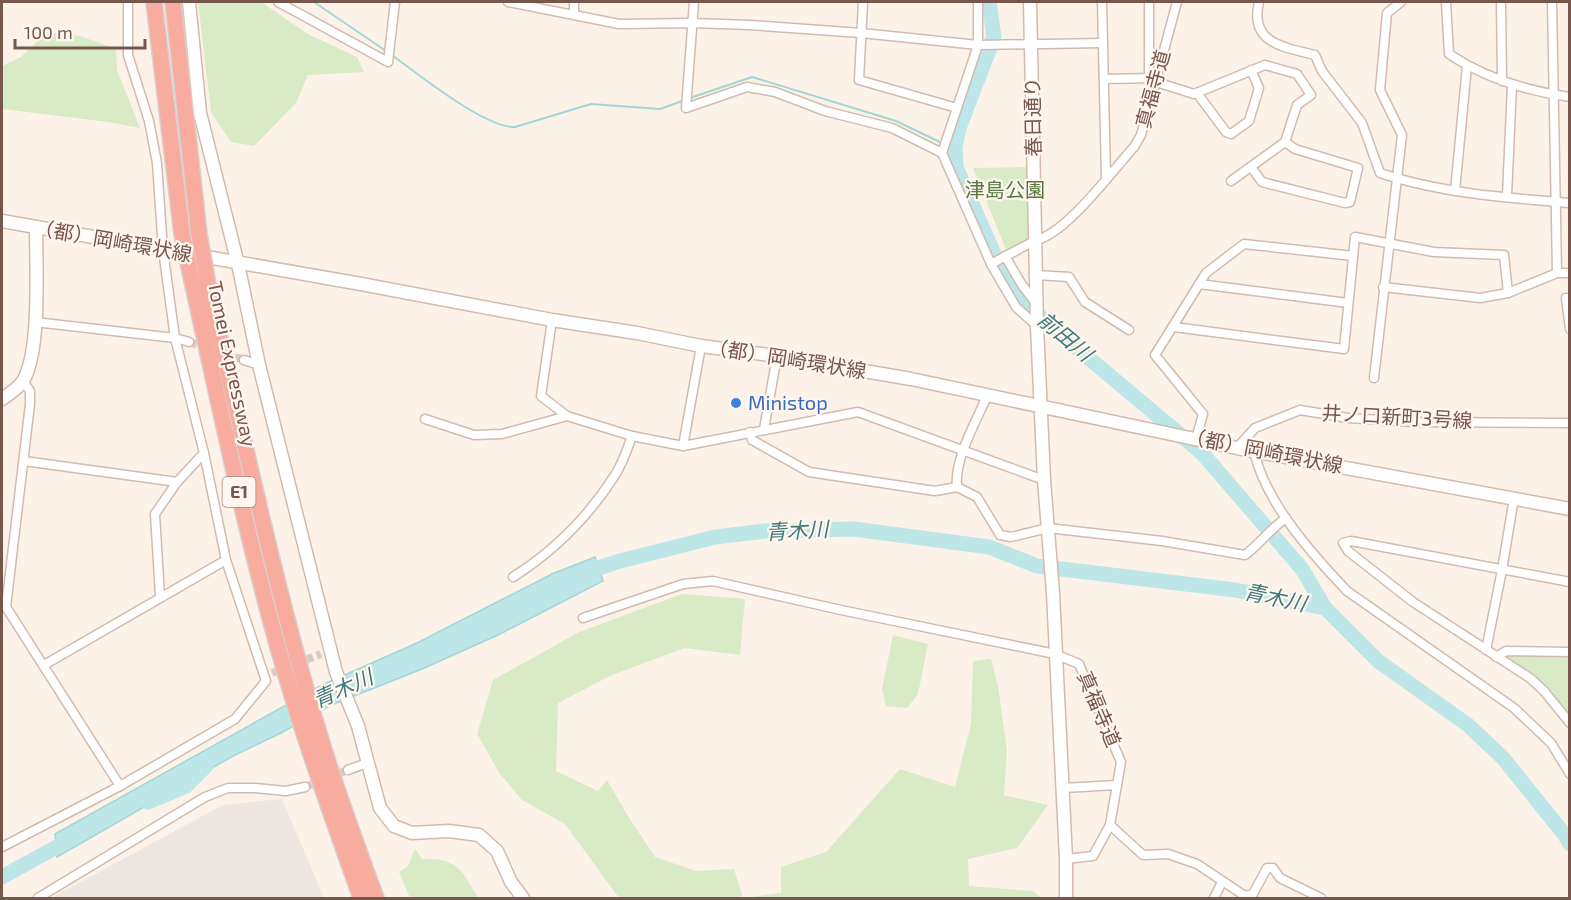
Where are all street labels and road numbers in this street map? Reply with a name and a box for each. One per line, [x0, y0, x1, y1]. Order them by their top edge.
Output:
street label: 真福寺道 [1130, 47, 1174, 130]
street label: 春日通り [1019, 77, 1045, 157]
street label: （都）岡崎環状線 [32, 214, 194, 266]
street label: Tomei Expressway [204, 279, 262, 449]
street label: （都）岡崎環状線 [706, 334, 868, 382]
street label: 井ノ口新町3号線 [1321, 400, 1473, 432]
street label: （都）岡崎環状線 [1183, 423, 1345, 477]
road number: E1 [222, 477, 256, 507]
street label: 真福寺道 [1073, 667, 1127, 750]

